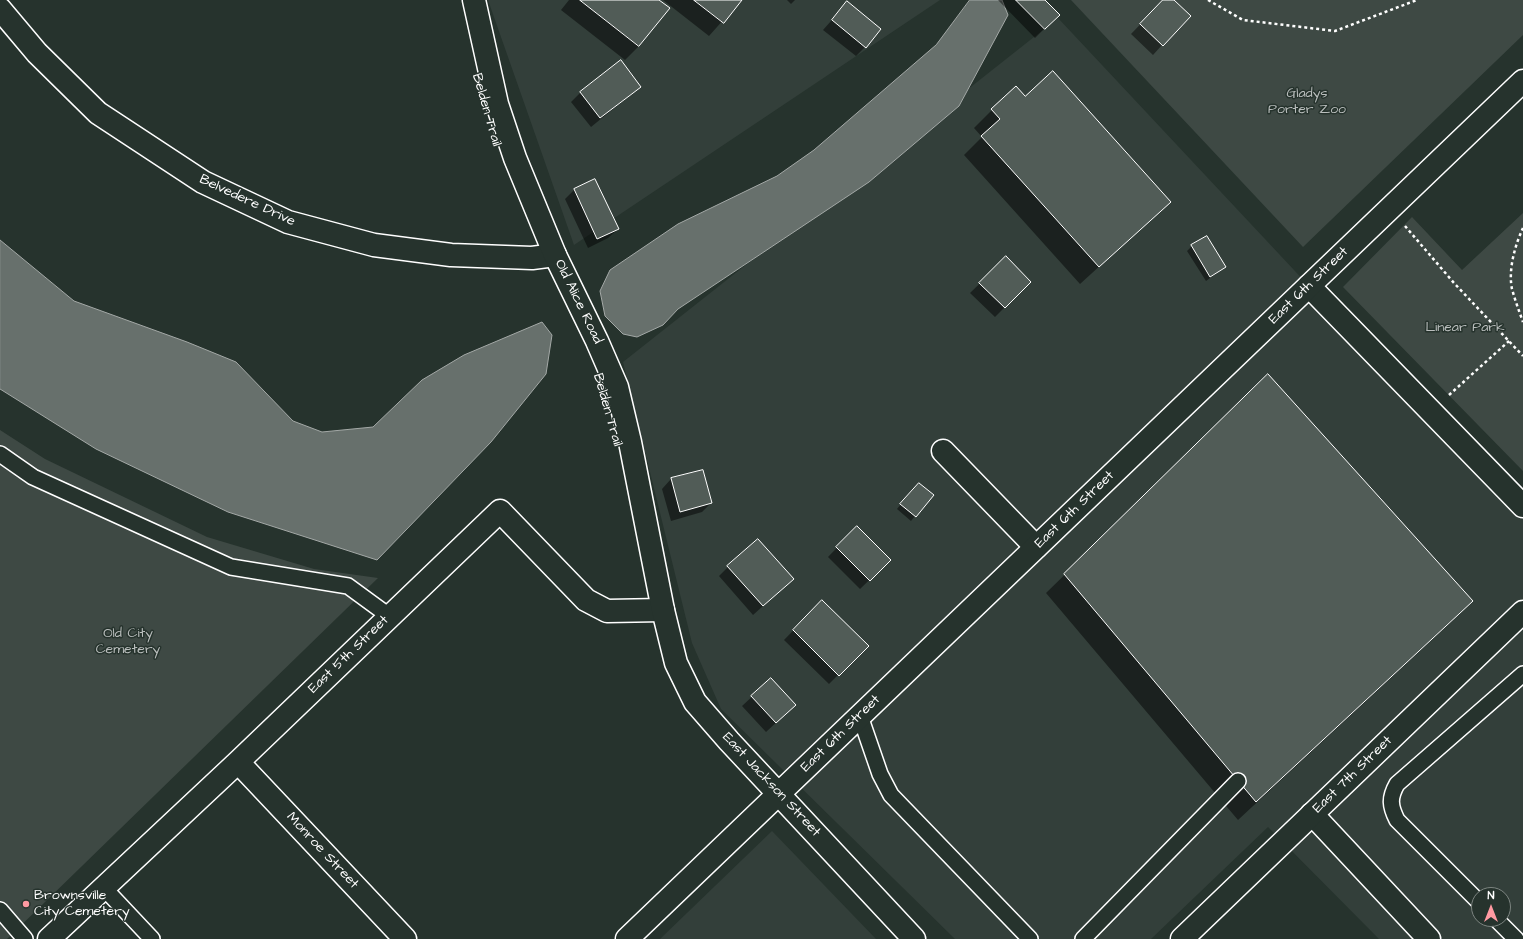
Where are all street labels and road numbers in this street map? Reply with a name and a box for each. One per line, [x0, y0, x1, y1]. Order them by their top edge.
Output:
street label: Belden Trail [468, 72, 504, 148]
street label: Belvedere Drive [196, 171, 298, 231]
street label: East 6th Street [1266, 244, 1352, 328]
street label: Old Alice Road [550, 257, 606, 347]
street label: Belden Trail [589, 372, 625, 448]
street label: East 6th Street [1032, 468, 1118, 552]
street label: East 5th Street [305, 612, 393, 698]
street label: East 6th Street [798, 692, 884, 776]
street label: East Jackson Street [718, 729, 824, 841]
street label: East 7th Street [1310, 733, 1396, 817]
street label: Monroe Street [282, 809, 362, 893]

